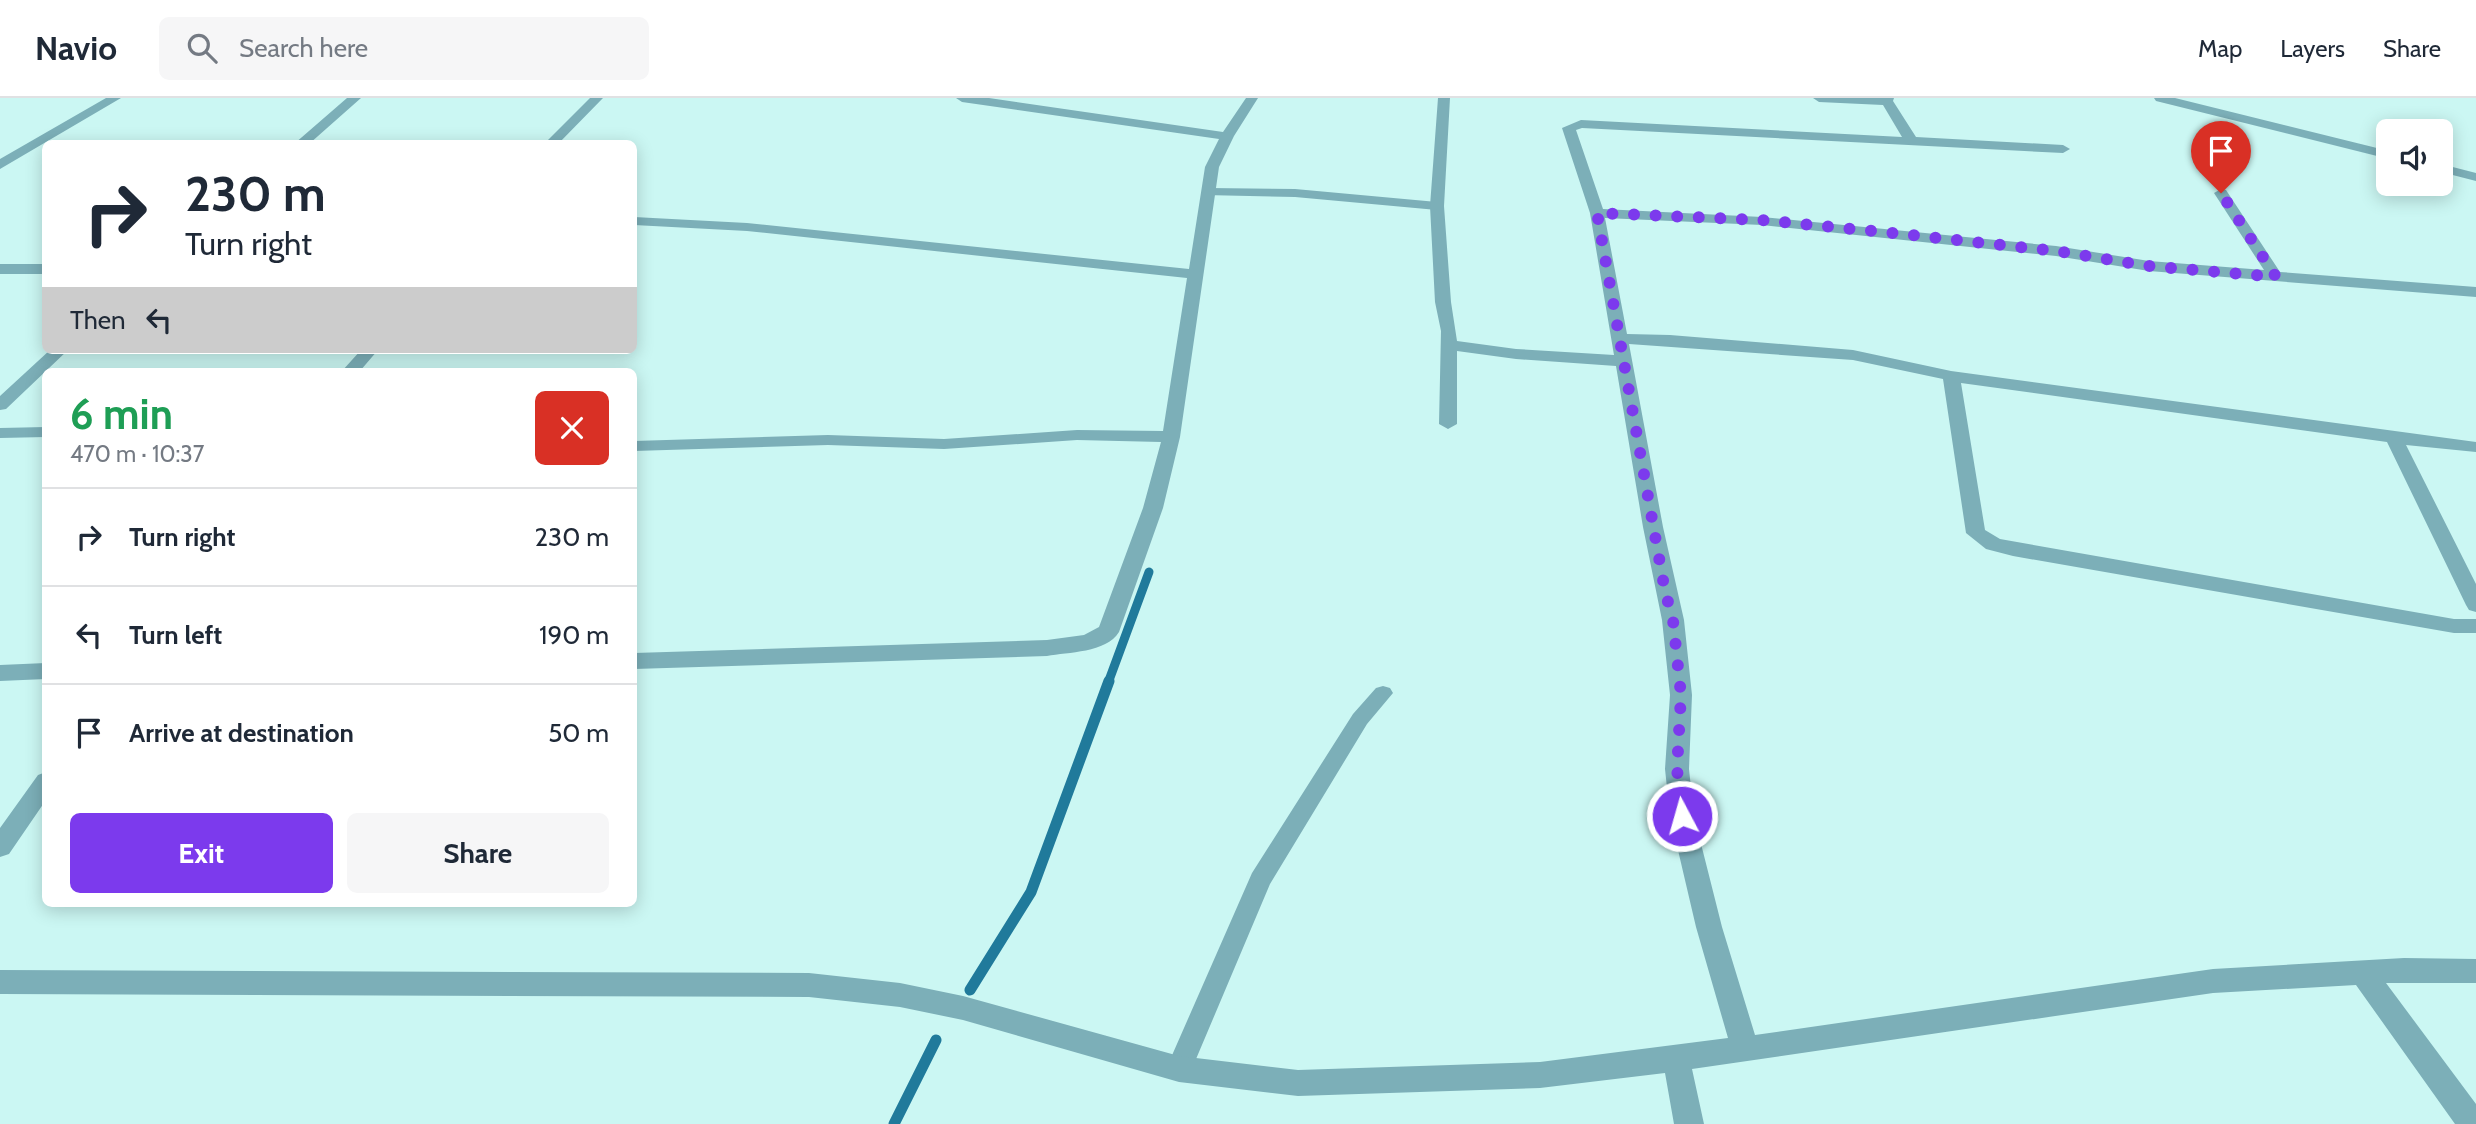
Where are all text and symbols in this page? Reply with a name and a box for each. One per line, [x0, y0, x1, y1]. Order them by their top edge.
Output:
search box [159, 17, 649, 80]
text: Navio [35, 28, 117, 68]
icon: search [183, 29, 221, 67]
text: Search here [239, 32, 368, 64]
text: Map [2198, 34, 2242, 63]
text: Layers [2280, 34, 2345, 63]
text: Share [2383, 34, 2441, 63]
map controls [2376, 119, 2453, 196]
button: sound [2376, 119, 2453, 196]
pin [2191, 121, 2251, 193]
icon: arrive [2202, 132, 2240, 170]
text: 230 m [185, 164, 326, 223]
icon: right [70, 168, 161, 259]
text: Turn right [185, 224, 312, 263]
icon: left [140, 301, 178, 339]
text: Then [70, 304, 126, 336]
text: 6 min [70, 388, 173, 440]
button: close [535, 391, 609, 465]
text: 470 m · 10:37 [70, 440, 204, 468]
icon: right [70, 518, 108, 556]
text: Turn right [129, 521, 235, 553]
text: 230 m [535, 521, 609, 553]
icon: left [70, 616, 108, 654]
text: Turn left [129, 619, 222, 651]
text: 190 m [539, 619, 609, 651]
icon: arrive [70, 714, 108, 752]
text: Arrive at destination [129, 717, 354, 749]
text: 50 m [548, 717, 609, 749]
position arrow [1645, 779, 1719, 853]
button: Exit [70, 813, 333, 893]
button: Share [347, 813, 609, 893]

